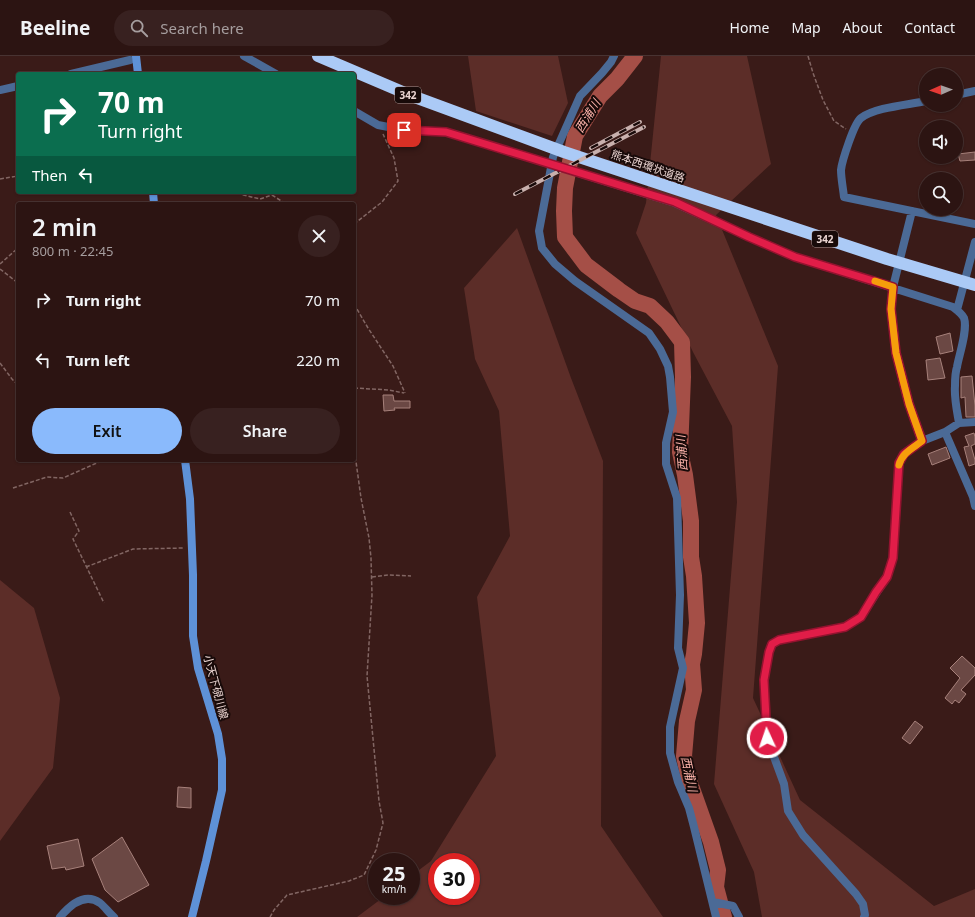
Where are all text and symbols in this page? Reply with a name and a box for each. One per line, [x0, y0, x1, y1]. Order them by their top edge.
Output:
search box [114, 10, 394, 46]
text: Beeline [20, 15, 90, 41]
icon: search [128, 17, 150, 39]
text: Search here [160, 18, 244, 38]
text: Home [730, 18, 769, 37]
text: Map [791, 18, 821, 37]
text: About [843, 18, 882, 37]
text: Contact [904, 18, 955, 37]
north arrow [919, 68, 963, 112]
map controls [919, 68, 963, 216]
text: 70 m [98, 83, 165, 121]
road number: 342 [395, 87, 421, 103]
icon: right [32, 88, 84, 140]
water label: 西浦川 [571, 94, 605, 136]
pin [387, 113, 421, 147]
text: Turn right [98, 119, 182, 143]
icon: arrive [393, 119, 415, 141]
button: sound [919, 120, 963, 164]
street label: 熊本西環状道路 [609, 146, 687, 185]
icon: left [75, 164, 97, 186]
text: Then [32, 165, 67, 185]
button: search [919, 172, 963, 216]
text: 2 min [32, 210, 97, 243]
button: close [298, 215, 340, 257]
road number: 342 [812, 231, 838, 247]
text: 800 m · 22:45 [32, 242, 113, 260]
icon: right [32, 289, 54, 311]
text: Turn right [66, 290, 141, 310]
text: 70 m [305, 290, 340, 310]
icon: left [32, 349, 54, 371]
text: Turn left [66, 350, 130, 370]
text: 220 m [296, 350, 340, 370]
button: Exit [32, 408, 182, 454]
button: Share [190, 408, 340, 454]
water label: 西浦川 [672, 432, 691, 472]
street label: 小天下硯川線 [201, 653, 232, 721]
position arrow [746, 717, 788, 759]
water label: 西浦川 [677, 755, 702, 795]
speed limit sign: 30 [428, 853, 480, 905]
text: 25 [383, 860, 405, 887]
text: km/h [382, 882, 406, 896]

